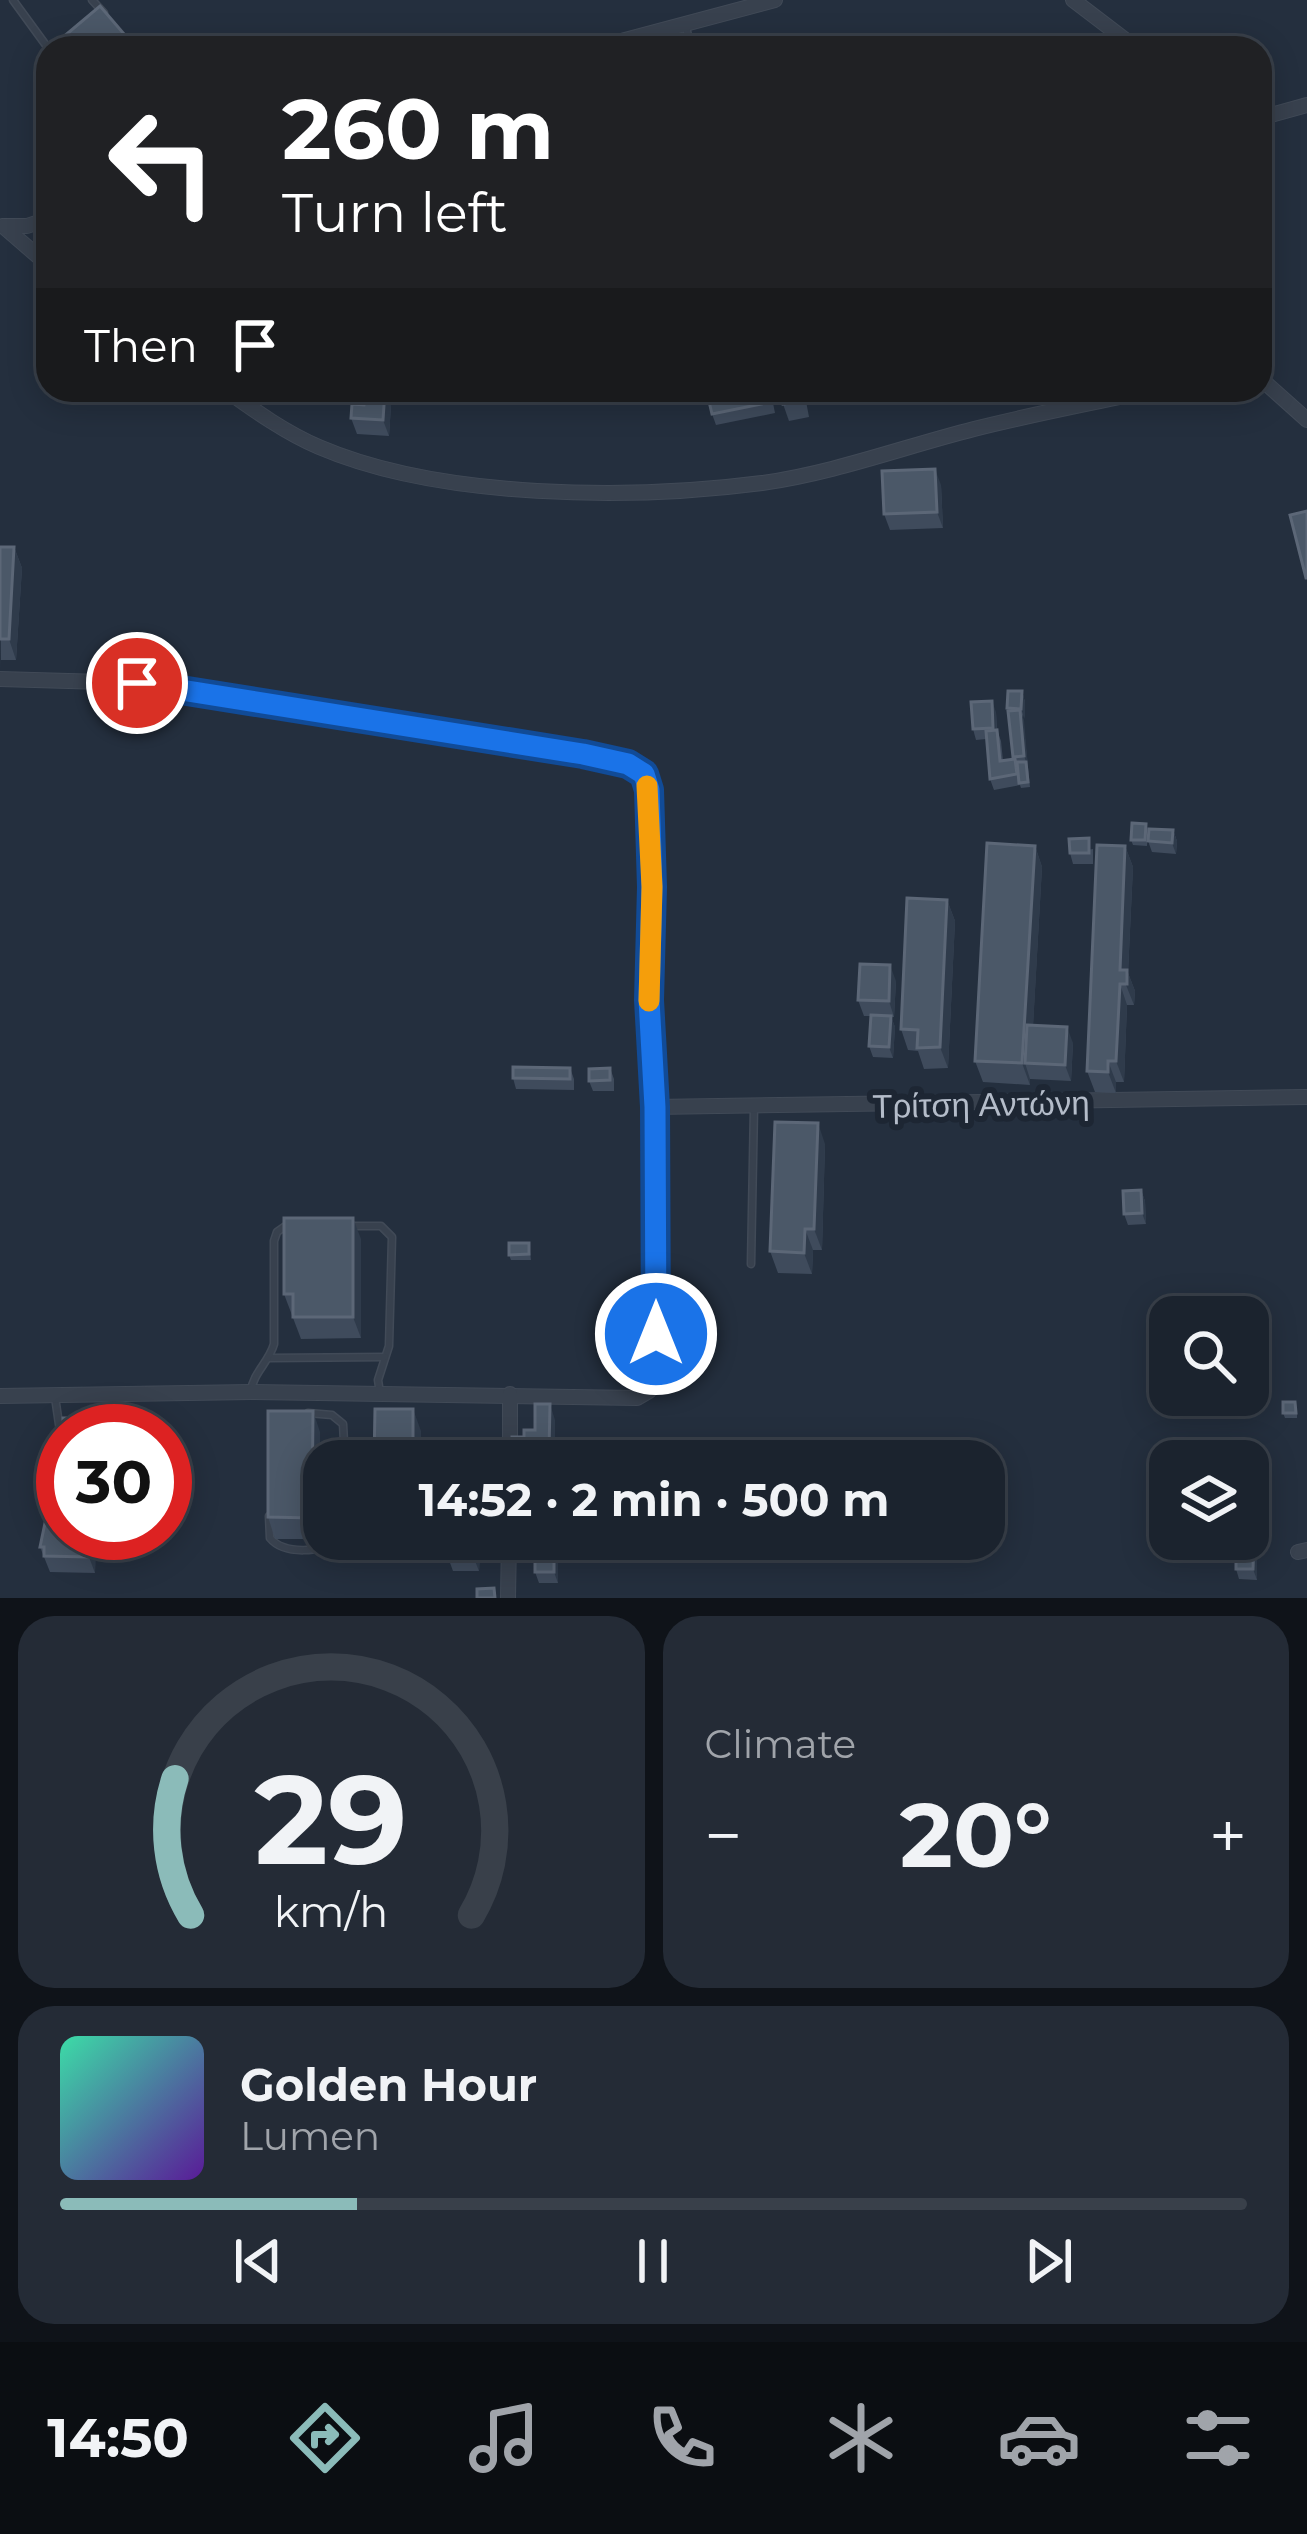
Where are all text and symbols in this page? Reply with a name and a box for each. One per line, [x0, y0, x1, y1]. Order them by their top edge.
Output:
text: 260 m [282, 78, 554, 180]
icon: left [84, 84, 240, 240]
text: Turn left [282, 180, 508, 246]
icon: arrive [222, 312, 288, 378]
text: Then [84, 318, 198, 373]
pin [86, 632, 188, 734]
icon: arrive [104, 650, 170, 716]
street label: Τρίτση Αντώνη [872, 1082, 1090, 1126]
position arrow [593, 1271, 719, 1397]
map controls [1149, 1296, 1269, 1560]
button: search [1149, 1296, 1269, 1416]
speed limit sign: 30 [36, 1404, 192, 1560]
button: layers [1149, 1440, 1269, 1560]
text: 14:52 · 2 min · 500 m [419, 1472, 889, 1527]
text: Climate [705, 1720, 856, 1768]
text: 29 [255, 1743, 408, 1895]
text: 20° [900, 1780, 1052, 1890]
text: − [705, 1795, 742, 1876]
text: + [1209, 1795, 1247, 1876]
text: km/h [274, 1885, 388, 1938]
text: Golden Hour [240, 2057, 537, 2112]
text: Lumen [240, 2112, 380, 2160]
icon: previous [225, 2228, 291, 2294]
icon: pause [620, 2228, 686, 2294]
icon: next [1016, 2228, 1082, 2294]
icon: directions [283, 2396, 367, 2480]
icon: music [462, 2396, 546, 2480]
icon: phone [640, 2396, 724, 2480]
icon: climate [819, 2396, 903, 2480]
icon: car [997, 2396, 1081, 2480]
icon: filters [1176, 2396, 1260, 2480]
text: 14:50 [47, 2405, 189, 2471]

